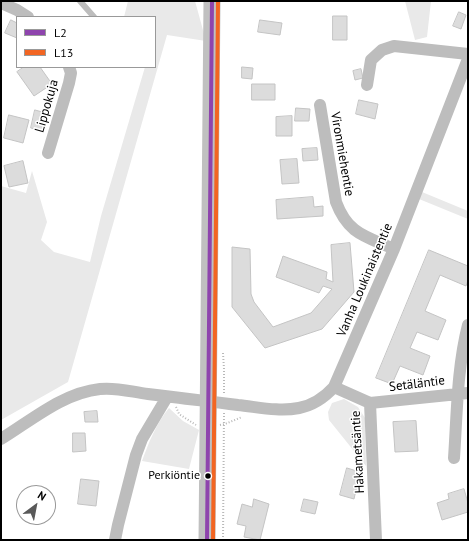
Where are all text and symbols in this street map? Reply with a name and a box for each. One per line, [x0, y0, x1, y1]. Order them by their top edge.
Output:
legend [16, 16, 156, 68]
text: L2 [54, 25, 67, 40]
text: L13 [54, 45, 73, 60]
street label: Lippokuja [32, 78, 62, 134]
street label: Vironmiehentie [327, 111, 357, 197]
street label: Vanha Loukinaistentie [334, 221, 396, 339]
street label: Setäläntie [388, 373, 446, 395]
street label: Hakametsäntie [348, 410, 368, 494]
place label: Perkiöntie [148, 469, 200, 483]
marker: Perkiöntie [203, 471, 213, 481]
north arrow [16, 485, 56, 525]
text: N [35, 488, 49, 504]

